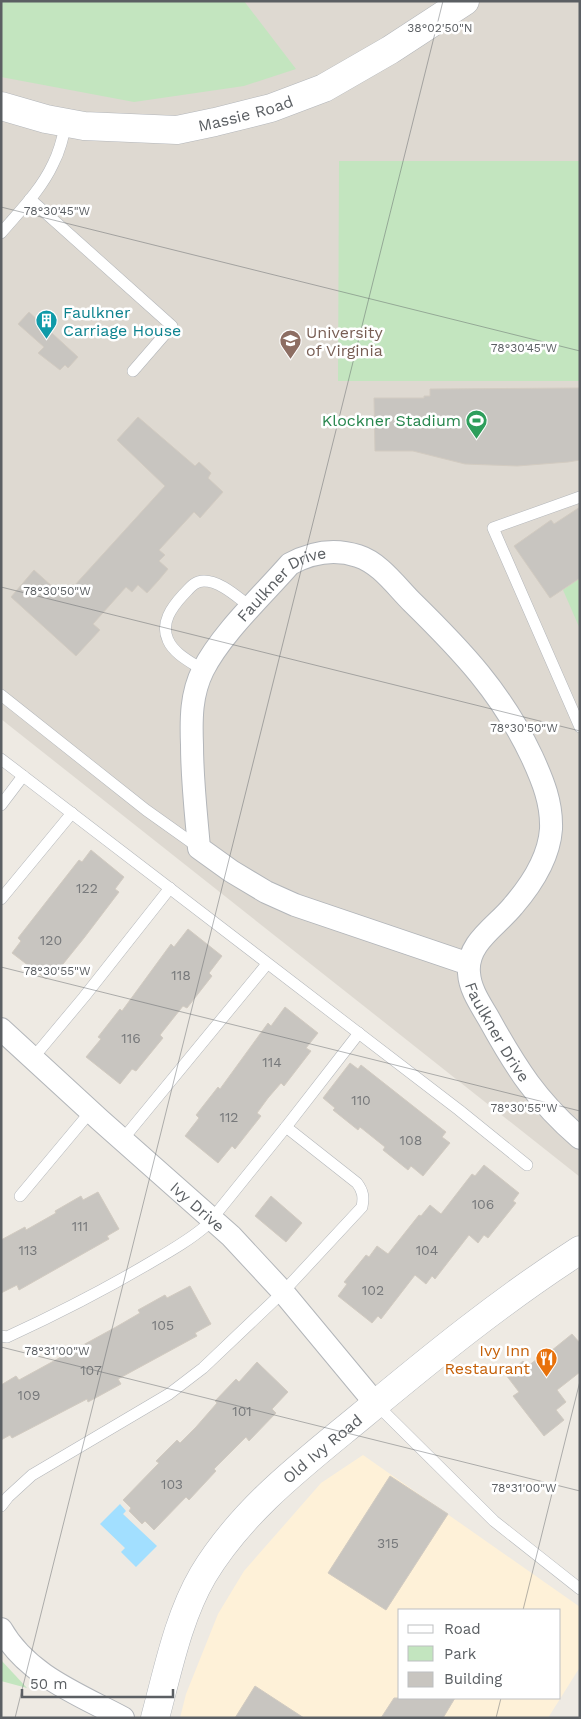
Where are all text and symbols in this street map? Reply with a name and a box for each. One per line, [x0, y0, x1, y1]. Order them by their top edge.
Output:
text: 38°02'50"N [407, 21, 473, 35]
street label: Massie Road [196, 91, 296, 135]
text: 78°30'45"W [24, 204, 91, 218]
place label: Faulkner Carriage House [63, 303, 181, 340]
building icon: Faulkner Carriage House [35, 309, 59, 340]
place label: University of Virginia [306, 323, 384, 360]
school or university icon: University of Virginia [278, 329, 302, 360]
text: 78°30'45"W [491, 341, 558, 355]
sports icon: Klockner Stadium [465, 408, 489, 439]
place label: Klockner Stadium [322, 411, 461, 430]
street label: Faulkner Drive [233, 543, 327, 625]
text: 78°30'50"W [23, 584, 91, 598]
text: 78°30'50"W [490, 721, 558, 735]
house number: 122 [76, 880, 98, 896]
house number: 120 [40, 932, 62, 948]
text: 78°30'55"W [23, 964, 91, 978]
house number: 118 [171, 967, 191, 983]
street label: Faulkner Drive [461, 979, 534, 1085]
house number: 116 [121, 1030, 141, 1046]
house number: 114 [262, 1054, 282, 1070]
house number: 110 [351, 1092, 371, 1108]
text: 78°30'55"W [490, 1101, 558, 1115]
house number: 112 [219, 1109, 239, 1125]
house number: 108 [400, 1132, 422, 1148]
street label: Ivy Drive [167, 1177, 229, 1236]
house number: 106 [472, 1196, 494, 1212]
house number: 111 [72, 1218, 88, 1234]
house number: 113 [18, 1242, 38, 1258]
house number: 104 [416, 1242, 438, 1258]
house number: 102 [362, 1282, 384, 1298]
house number: 105 [152, 1317, 174, 1333]
place label: Ivy Inn Restaurant [444, 1341, 530, 1378]
text: 78°31'00"W [24, 1344, 90, 1358]
restaurant icon: Ivy Inn Restaurant [534, 1347, 558, 1378]
house number: 107 [80, 1362, 102, 1378]
house number: 109 [18, 1387, 40, 1403]
house number: 101 [232, 1403, 252, 1419]
street label: Old Ivy Road [278, 1410, 366, 1487]
house number: 103 [161, 1476, 183, 1492]
text: 78°31'00"W [491, 1481, 557, 1495]
house number: 315 [377, 1535, 399, 1551]
legend [398, 1609, 561, 1699]
text: Road [444, 1620, 481, 1638]
text: Park [444, 1645, 477, 1663]
scale bar [22, 1666, 174, 1698]
text: Building [444, 1670, 502, 1688]
text: 50 m [30, 1675, 67, 1693]

